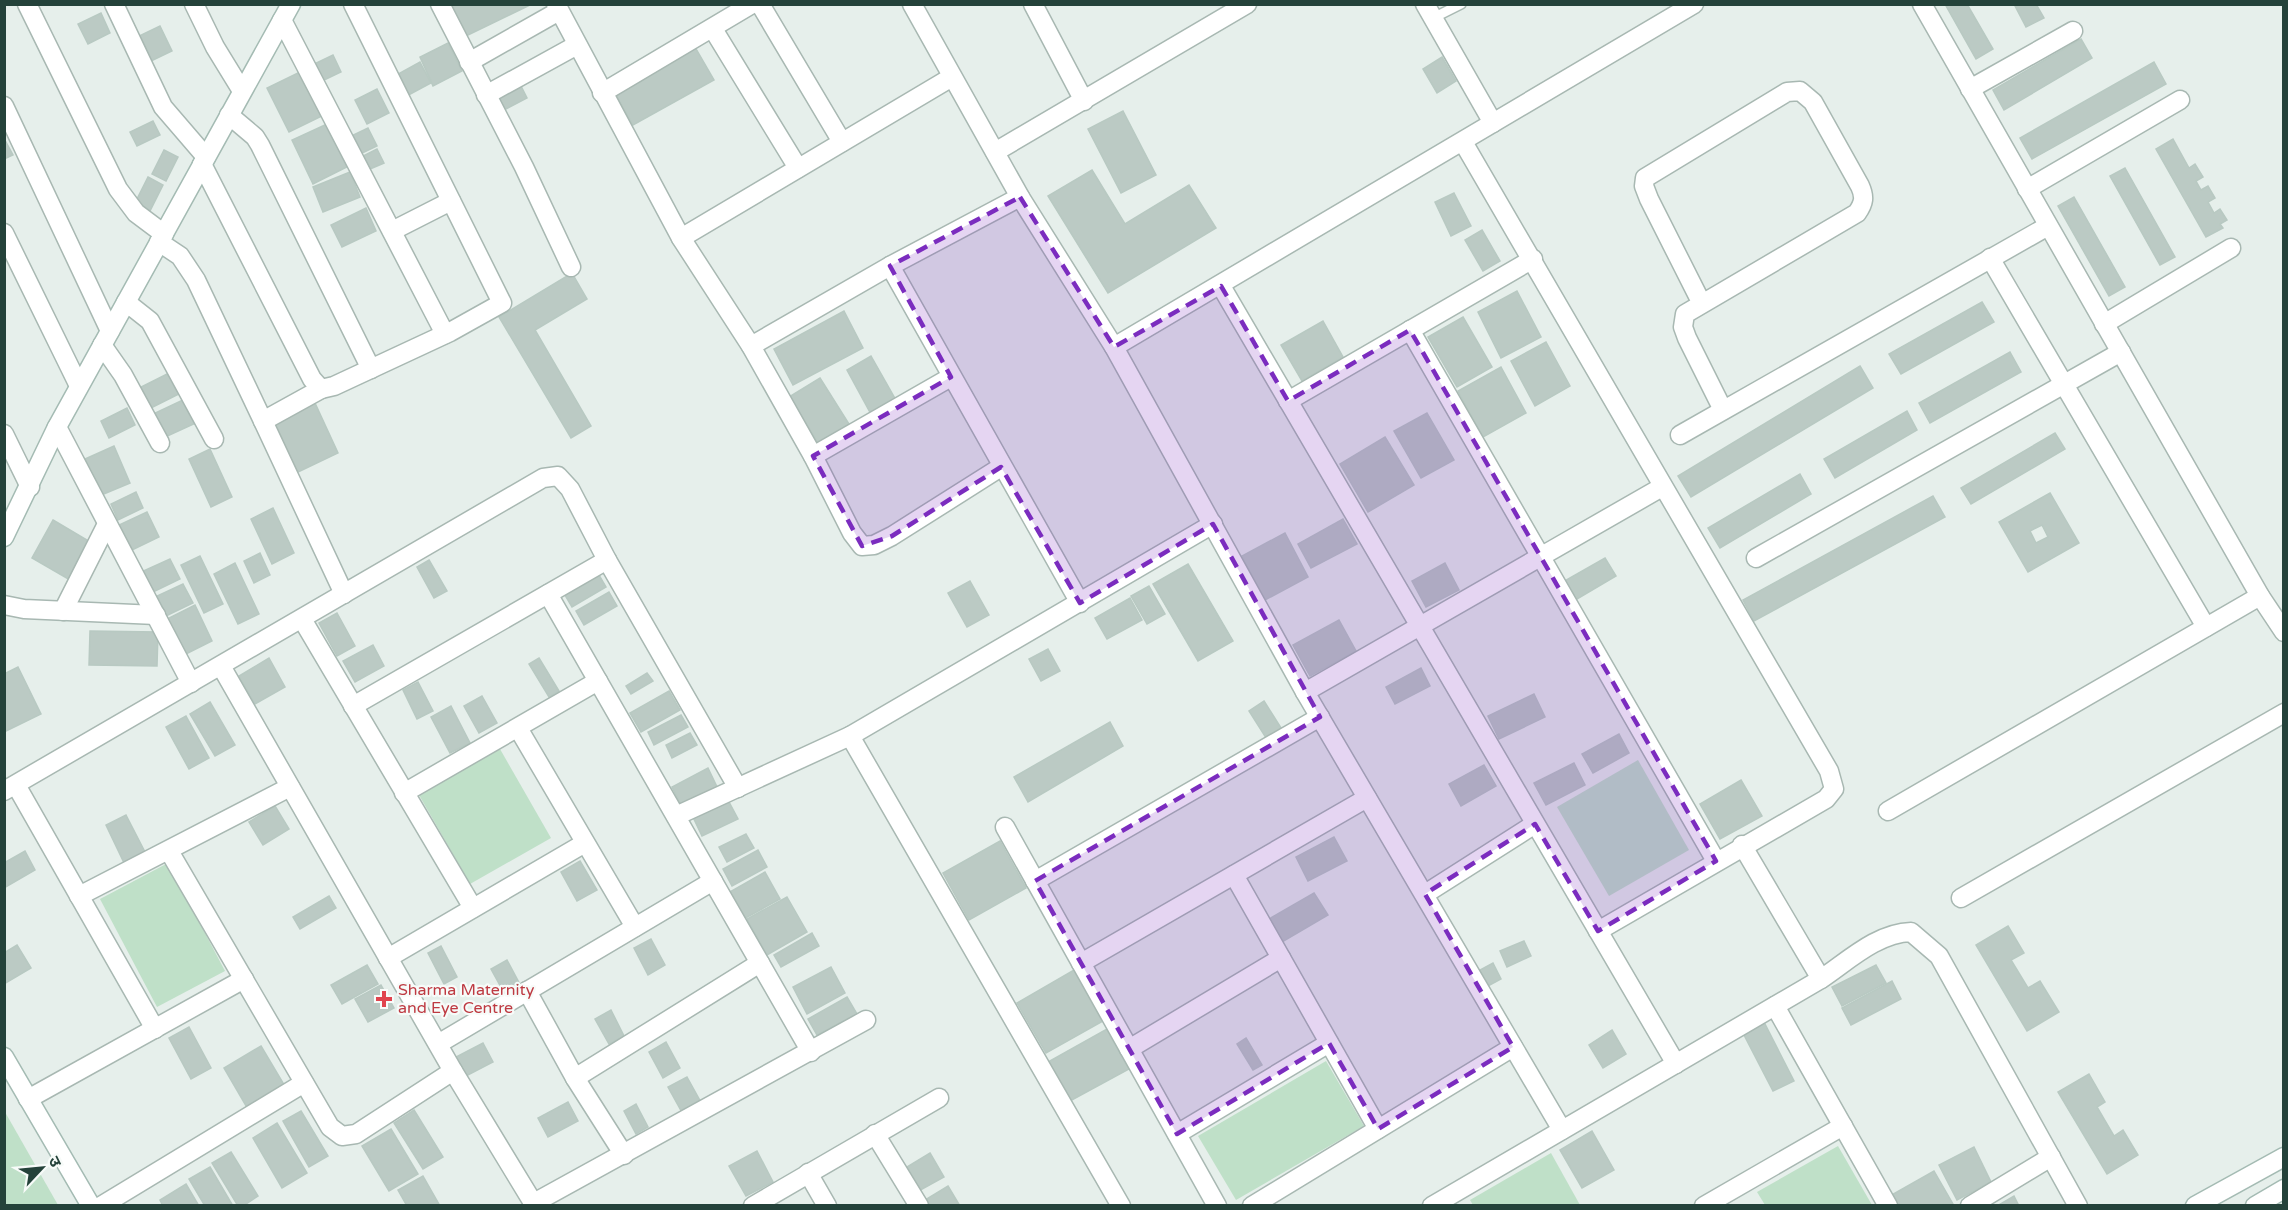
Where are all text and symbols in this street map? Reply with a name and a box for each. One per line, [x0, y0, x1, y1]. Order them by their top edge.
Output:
place label: Sharma Maternity and Eye Centre [398, 980, 535, 1018]
marker: Sharma Maternity and Eye Centre [375, 990, 393, 1008]
north arrow [12, 1138, 72, 1198]
text: उ [44, 1153, 66, 1171]

